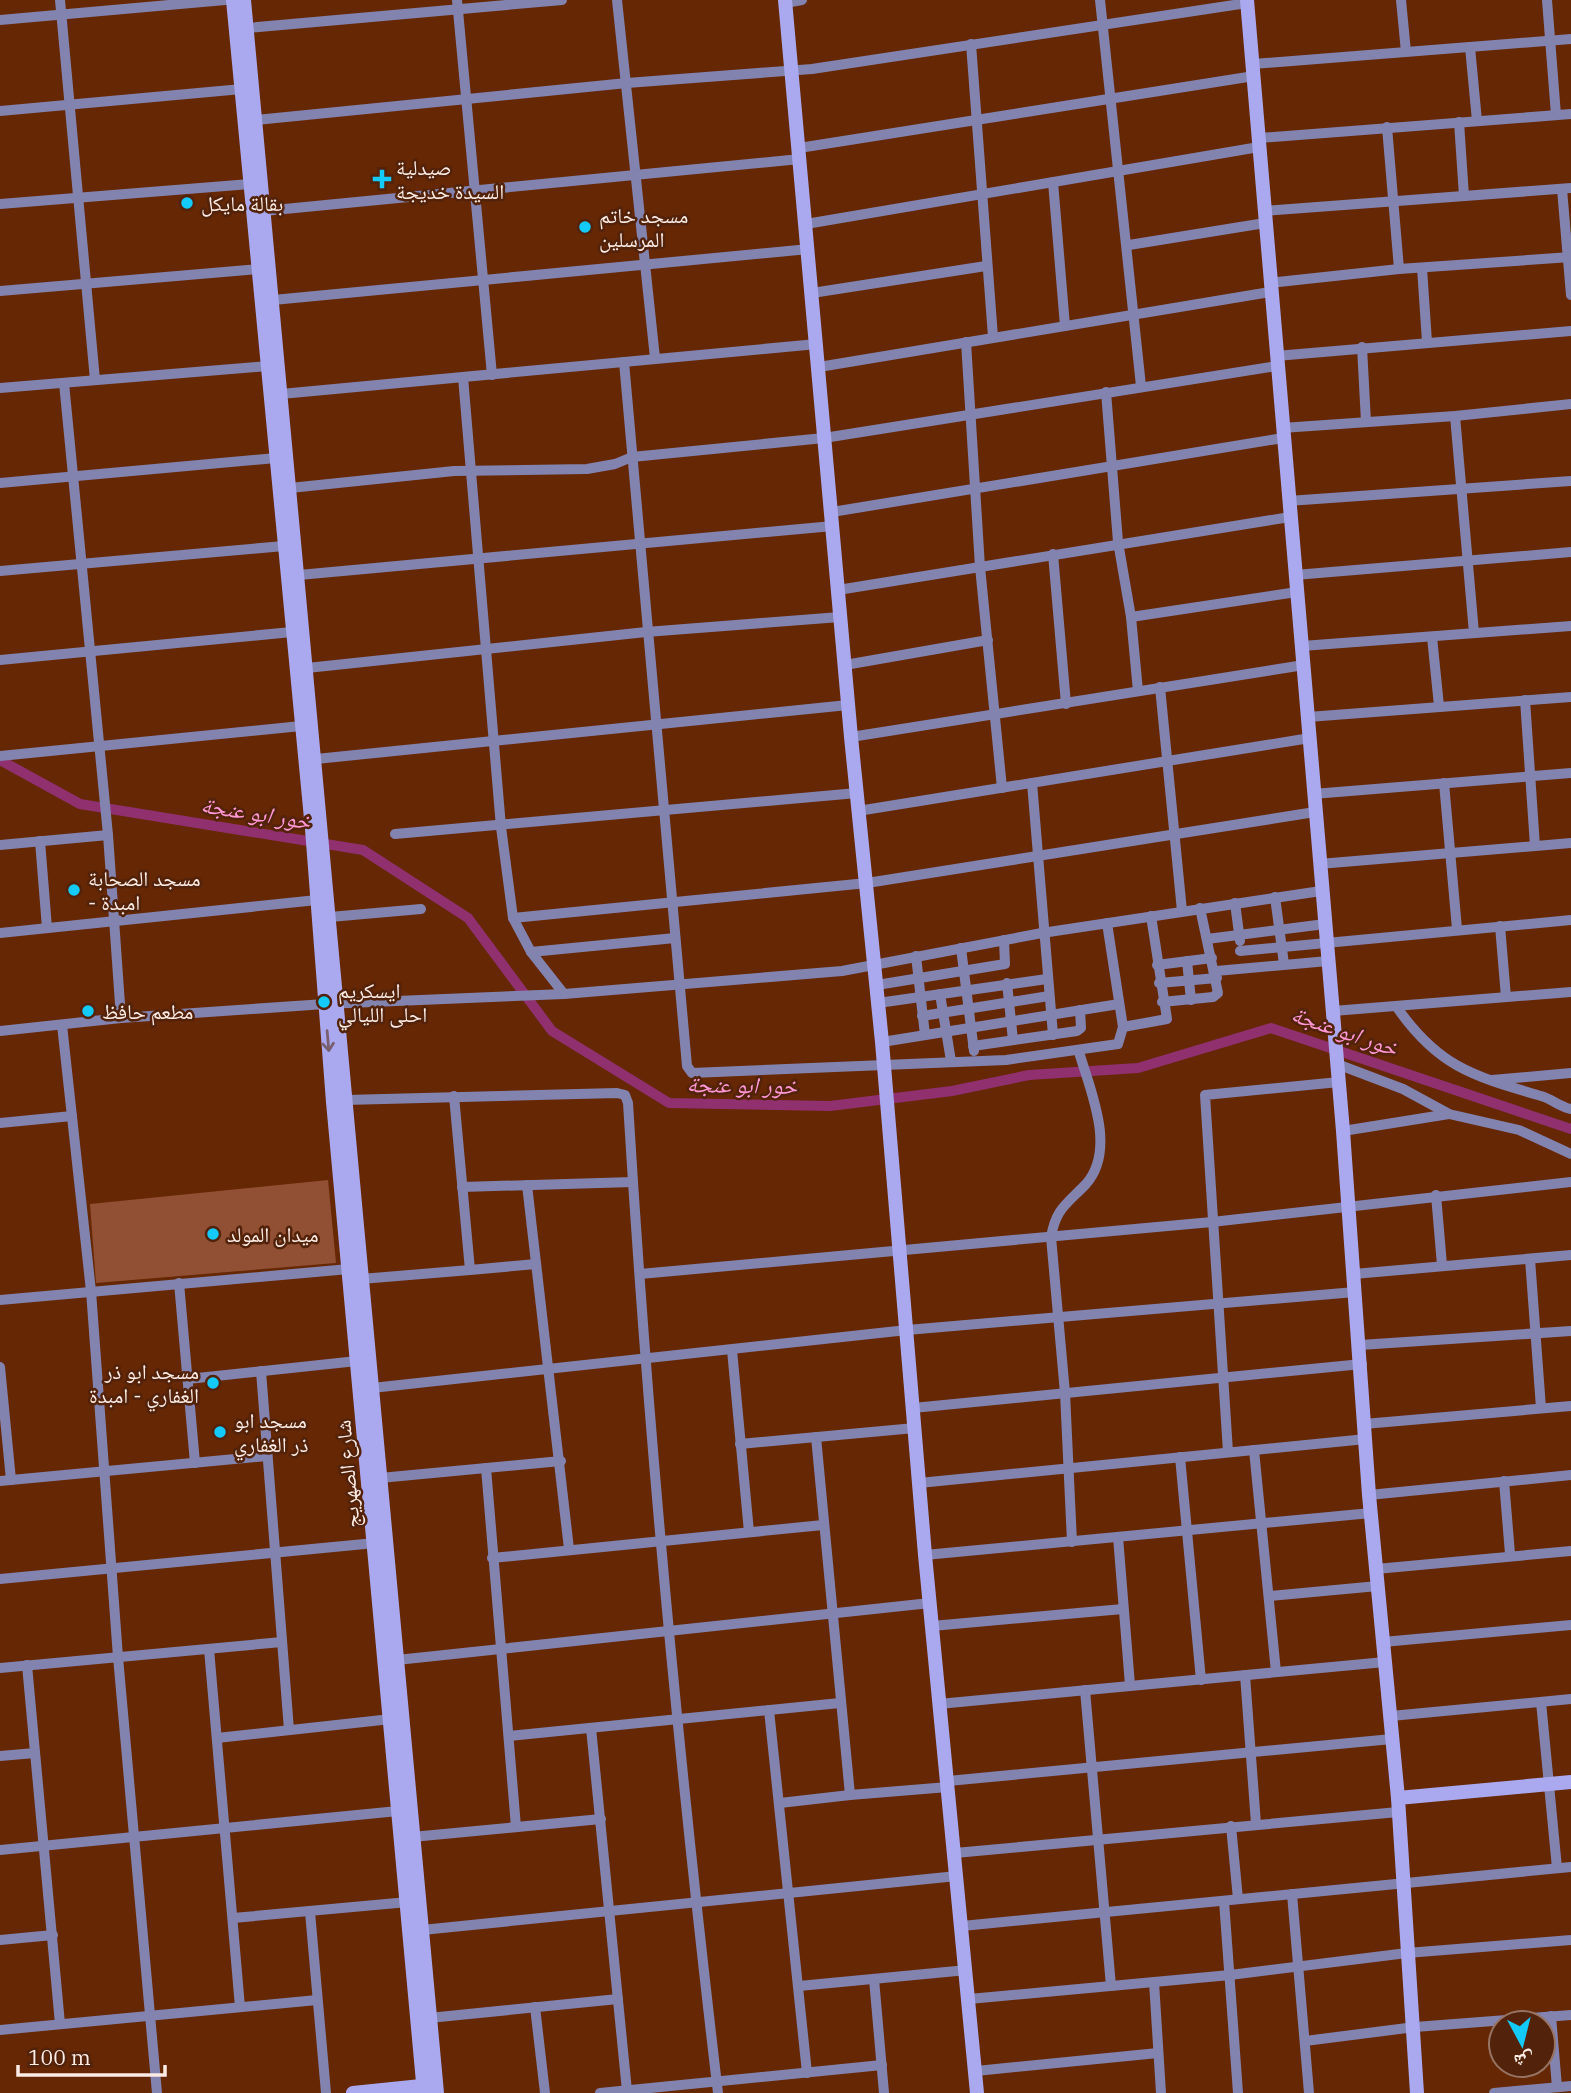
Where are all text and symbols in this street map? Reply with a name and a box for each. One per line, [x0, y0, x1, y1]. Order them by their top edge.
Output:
place label: صيدلية السيدة خديجة [396, 153, 504, 205]
marker: صيدلية السيدة خديجة [374, 171, 390, 187]
place label: بقالة مايكل [201, 189, 283, 217]
marker: بقالة مايكل [179, 195, 195, 211]
place label: مسجد خاتم المرسلين [599, 201, 688, 253]
marker: مسجد خاتم المرسلين [577, 219, 593, 235]
water label: خور ابو عنجة [199, 789, 313, 836]
place label: مسجد الصحابة - امبدة [88, 864, 201, 916]
marker: مسجد الصحابة - امبدة [66, 882, 82, 898]
place label: ايسكريم احلى الليالي [338, 976, 427, 1031]
marker: ايسكريم احلى الليالي [316, 994, 332, 1010]
place label: مطعم حافظ [102, 997, 193, 1026]
water label: خور ابو عنجة [1288, 998, 1403, 1062]
marker: مطعم حافظ [80, 1003, 96, 1019]
one-way arrow [322, 1029, 335, 1052]
water label: خور ابو عنجة [686, 1068, 798, 1100]
place label: ميدان المولد [227, 1220, 319, 1248]
marker: ميدان المولد [205, 1226, 221, 1242]
place label: مسجد ابو ذر الغفاري - امبدة [89, 1357, 199, 1412]
marker: مسجد ابو ذر الغفاري - امبدة [205, 1375, 221, 1391]
place label: مسجد ابو ذر الغفاري [234, 1406, 308, 1461]
street label: شارع الصهريج [328, 1419, 366, 1529]
marker: مسجد ابو ذر الغفاري [212, 1424, 228, 1440]
north arrow [1487, 2009, 1557, 2079]
scale bar [18, 2034, 164, 2078]
text: 100 m [28, 2043, 91, 2071]
text: ش [1513, 2048, 1536, 2074]

